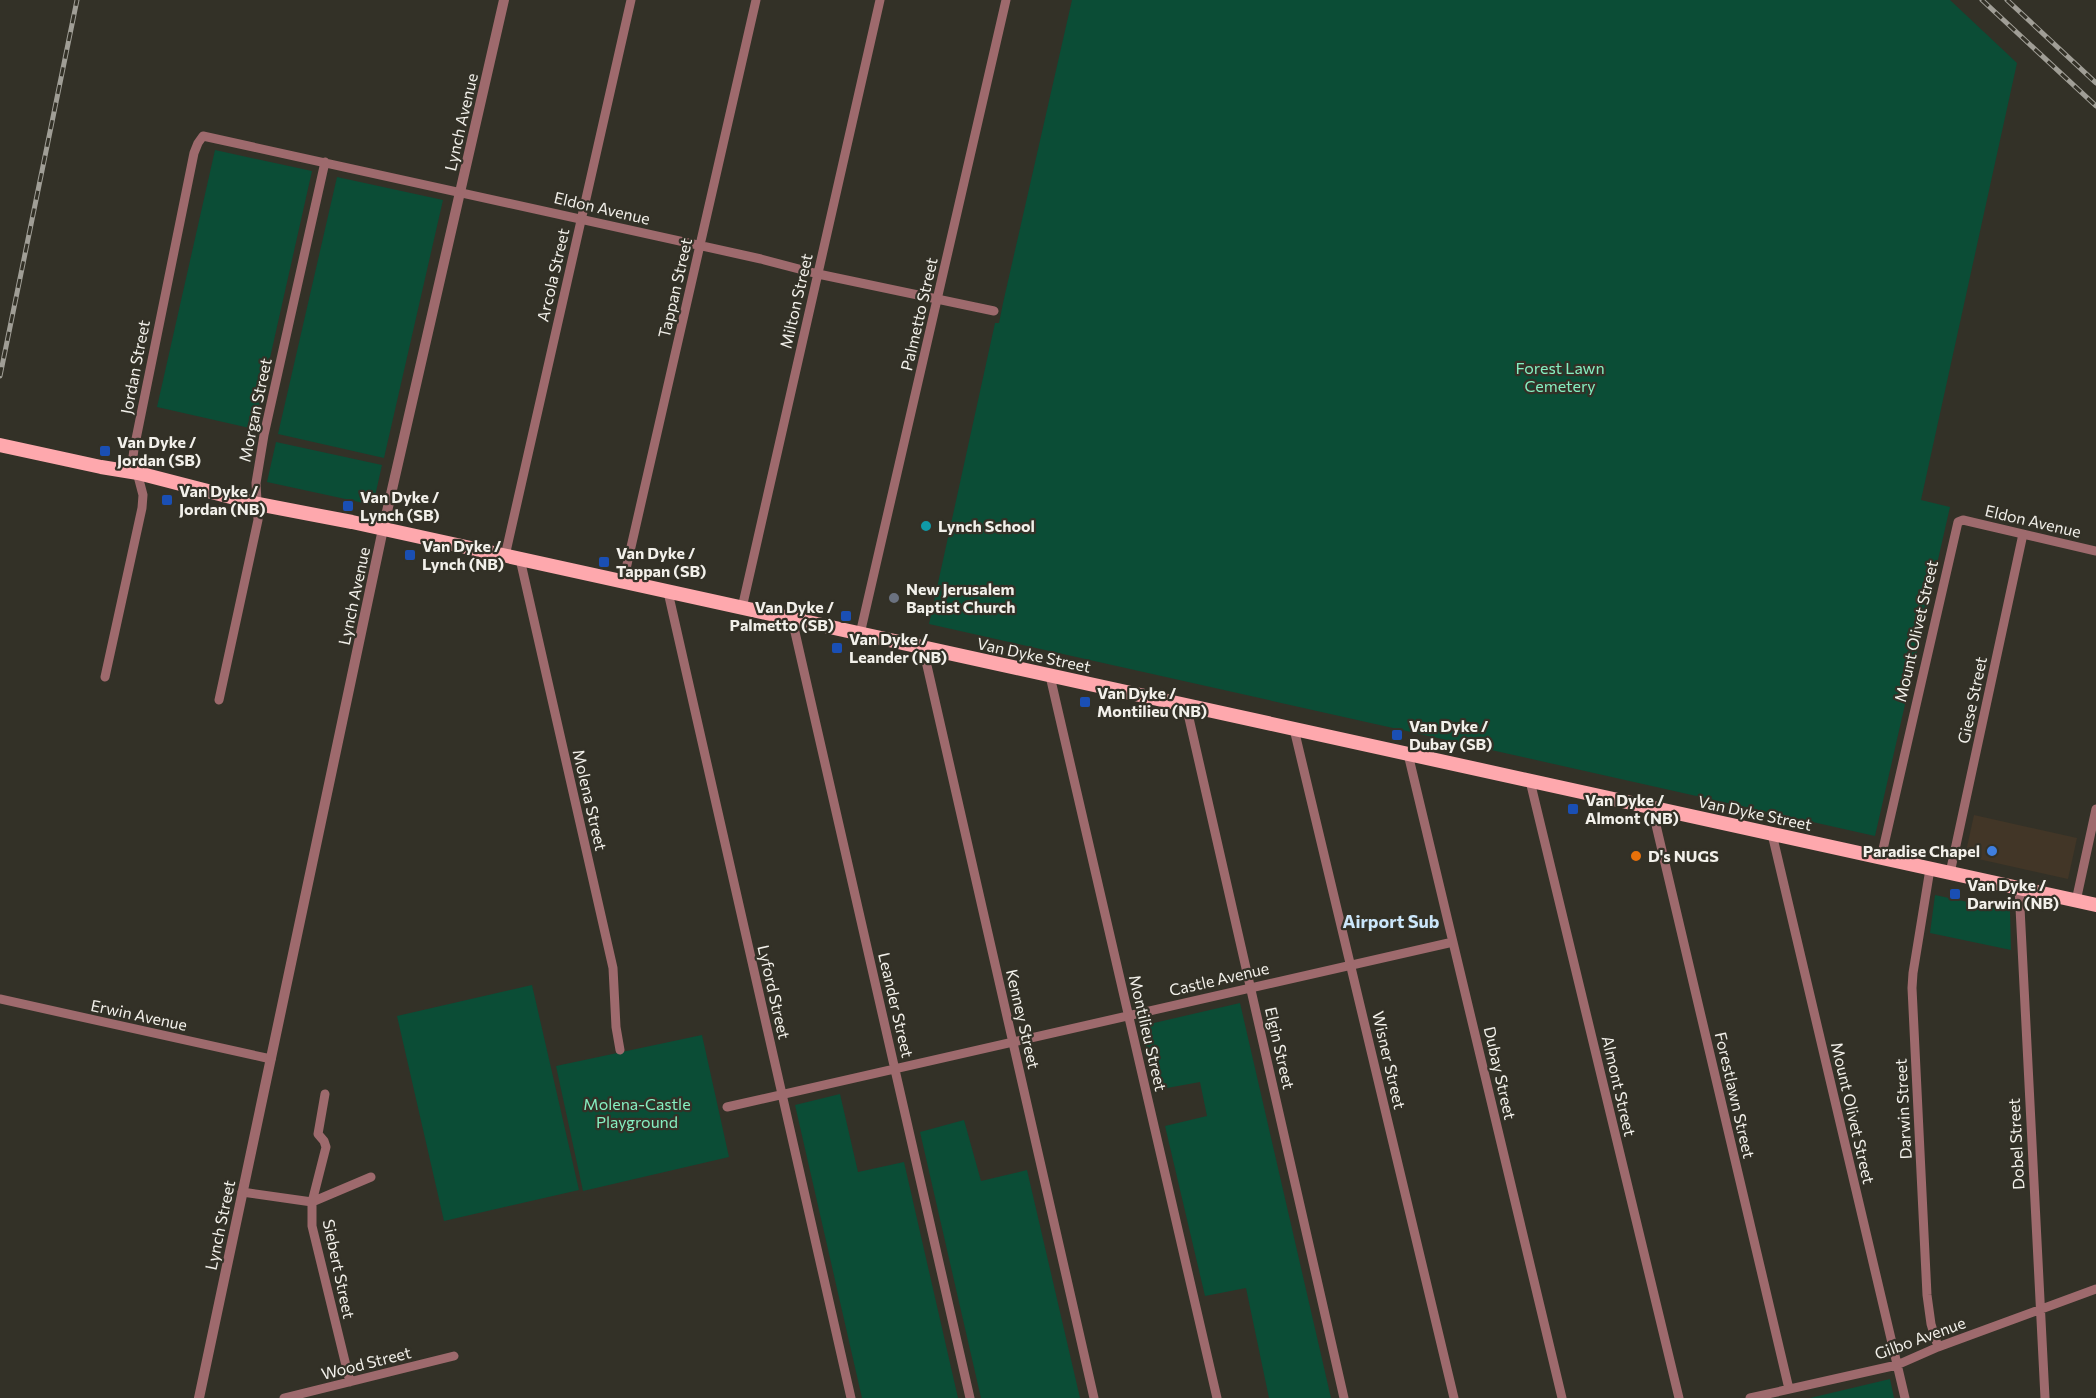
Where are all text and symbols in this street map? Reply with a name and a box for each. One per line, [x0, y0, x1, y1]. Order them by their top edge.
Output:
street label: Lynch Avenue [440, 71, 481, 173]
street label: Eldon Avenue [552, 187, 652, 228]
street label: Arcola Street [533, 226, 573, 323]
street label: Tappan Street [654, 236, 695, 340]
street label: Milton Street [775, 251, 816, 350]
street label: Palmetto Street [896, 255, 941, 372]
street label: Jordan Street [116, 318, 153, 416]
street label: Morgan Street [234, 356, 275, 464]
park label: Forest Lawn Cemetery [1515, 358, 1605, 395]
place label: Van Dyke / Jordan (SB) [117, 432, 201, 469]
marker: Van Dyke / Jordan (SB) [98, 444, 112, 458]
place label: Van Dyke / Jordan (NB) [179, 481, 265, 518]
place label: Van Dyke / Lynch (SB) [360, 487, 440, 524]
marker: Van Dyke / Jordan (NB) [160, 493, 174, 507]
marker: Van Dyke / Lynch (SB) [341, 499, 355, 513]
street label: Eldon Avenue [1983, 500, 2083, 541]
place label: Lynch School [938, 516, 1035, 535]
marker: Lynch School [919, 519, 933, 533]
place label: Van Dyke / Lynch (NB) [422, 536, 504, 573]
place label: Van Dyke / Tappan (SB) [616, 543, 706, 580]
street label: Lynch Avenue [334, 545, 373, 647]
marker: Van Dyke / Lynch (NB) [403, 548, 417, 562]
marker: Van Dyke / Tappan (SB) [597, 555, 611, 569]
street label: Mount Olivet Street [1890, 558, 1941, 704]
place label: New Jerusalem Baptist Church [906, 579, 1016, 616]
marker: New Jerusalem Baptist Church [887, 591, 901, 605]
place label: Van Dyke / Palmetto (SB) [730, 597, 835, 634]
marker: Van Dyke / Palmetto (SB) [839, 609, 853, 623]
place label: Van Dyke / Leander (NB) [849, 629, 947, 666]
street label: Van Dyke Street [975, 633, 1093, 676]
marker: Van Dyke / Leander (NB) [830, 641, 844, 655]
street label: Giese Street [1953, 654, 1990, 745]
place label: Van Dyke / Montilieu (NB) [1097, 683, 1207, 720]
marker: Van Dyke / Montilieu (NB) [1078, 695, 1092, 709]
place label: Van Dyke / Dubay (SB) [1409, 716, 1492, 753]
marker: Van Dyke / Dubay (SB) [1390, 728, 1404, 742]
street label: Molena Street [570, 747, 611, 853]
place label: Van Dyke / Almont (NB) [1585, 790, 1679, 827]
street label: Van Dyke Street [1696, 791, 1814, 834]
marker: Van Dyke / Almont (NB) [1566, 802, 1580, 816]
place label: Paradise Chapel [1863, 841, 1980, 860]
marker: Paradise Chapel [1985, 844, 1999, 858]
place label: D's NUGS [1648, 846, 1719, 865]
marker: D's NUGS [1629, 849, 1643, 863]
place label: Van Dyke / Darwin (NB) [1967, 875, 2059, 912]
marker: Van Dyke / Darwin (NB) [1948, 887, 1962, 901]
district label: Airport Sub [1343, 910, 1440, 932]
street label: Lyford Street [754, 943, 795, 1041]
street label: Leander Street [875, 950, 918, 1060]
street label: Castle Avenue [1167, 958, 1271, 999]
street label: Kenney Street [1003, 967, 1044, 1071]
street label: Montilieu Street [1126, 973, 1171, 1093]
street label: Erwin Avenue [89, 995, 189, 1034]
street label: Elgin Street [1262, 1005, 1299, 1091]
street label: Wisner Street [1369, 1009, 1410, 1111]
street label: Dubay Street [1481, 1024, 1521, 1122]
street label: Forestlawn Street [1712, 1030, 1759, 1160]
street label: Almont Street [1599, 1034, 1640, 1138]
street label: Mount Olivet Street [1828, 1040, 1879, 1186]
street label: Darwin Street [1890, 1058, 1915, 1160]
park label: Molena-Castle Playground [583, 1094, 691, 1131]
street label: Dobel Street [2004, 1097, 2027, 1190]
street label: Lynch Street [201, 1178, 238, 1272]
street label: Siebert Street [320, 1217, 359, 1321]
street label: Gilbo Avenue [1872, 1312, 1968, 1363]
street label: Wood Street [319, 1342, 413, 1383]

